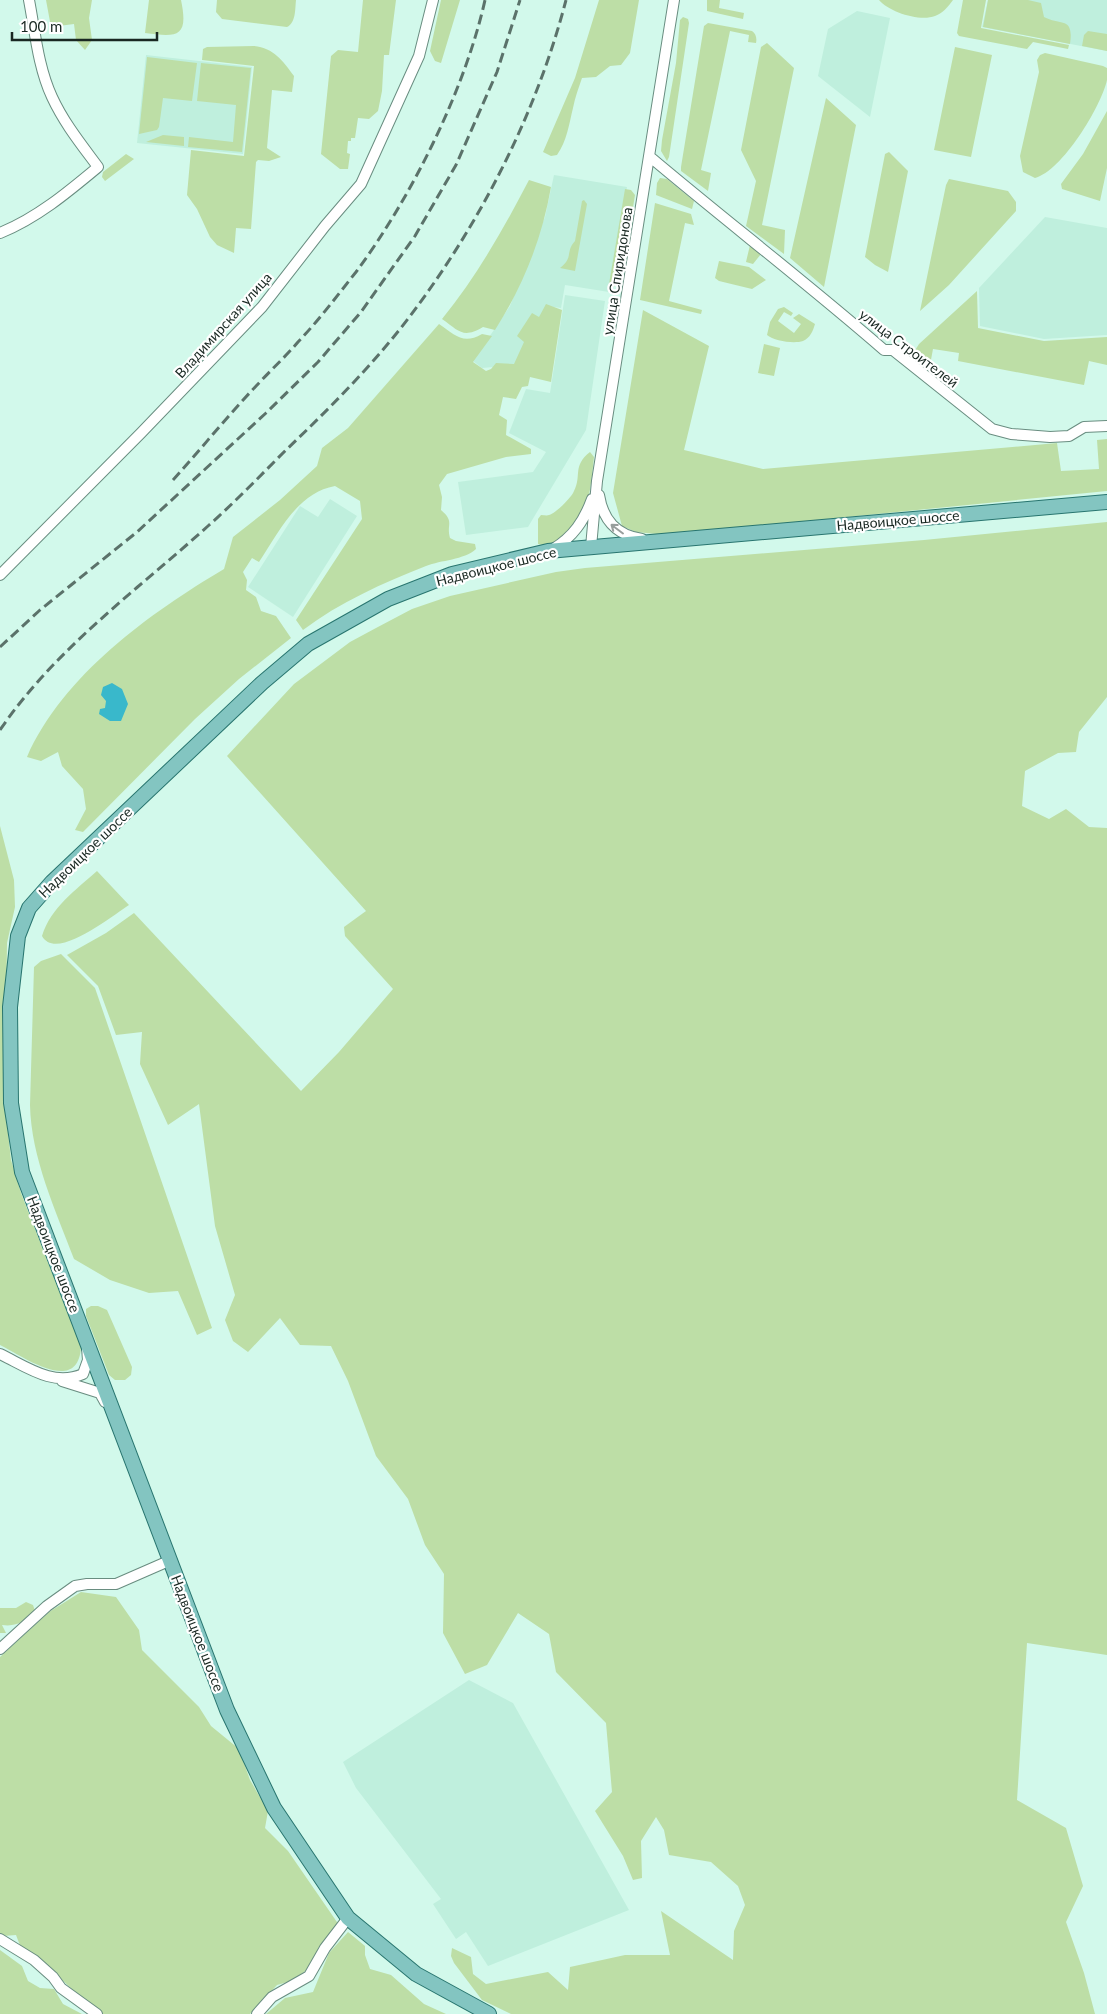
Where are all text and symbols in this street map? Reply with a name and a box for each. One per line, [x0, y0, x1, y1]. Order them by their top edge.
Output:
scale bar [12, 10, 158, 42]
text: 100 m [20, 17, 62, 35]
street label: улица Спиридонова [599, 206, 636, 336]
street label: Владимирская улица [171, 269, 275, 381]
street label: улица Строителей [856, 305, 962, 391]
street label: Надвоицкое шоссе [836, 506, 960, 534]
one-way arrow [610, 524, 624, 534]
street label: Надвоицкое шоссе [434, 543, 558, 589]
street label: Надвоицкое шоссе [35, 803, 135, 901]
street label: Надвоицкое шоссе [24, 1193, 84, 1315]
street label: Надвоицкое шоссе [168, 1572, 228, 1694]

